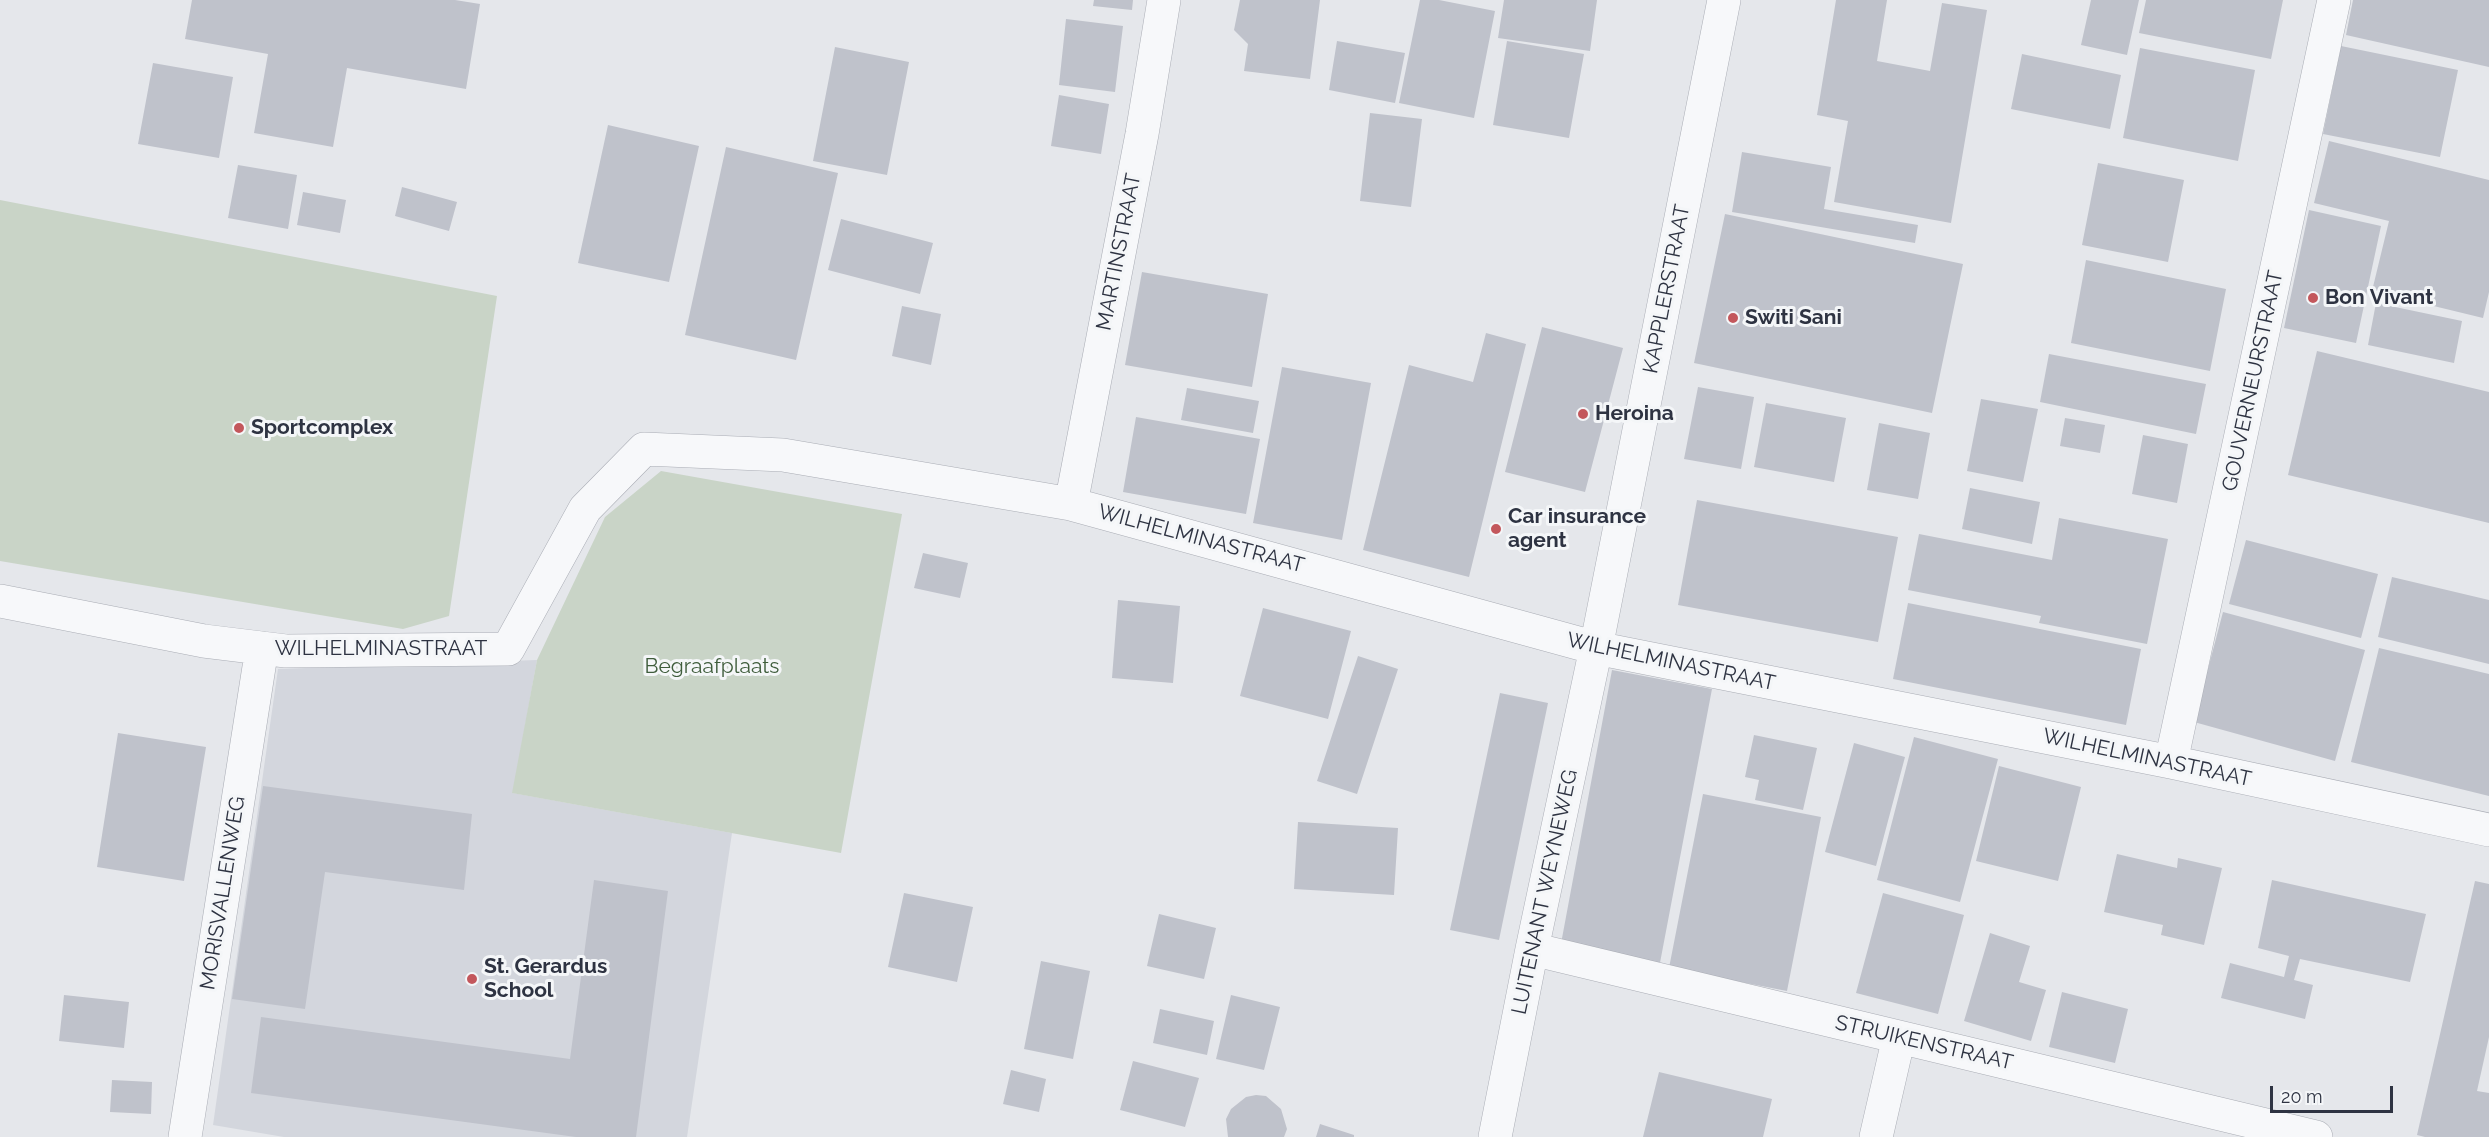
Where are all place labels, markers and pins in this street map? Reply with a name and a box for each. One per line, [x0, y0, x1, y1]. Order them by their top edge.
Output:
place label: Bon Vivant [2325, 285, 2433, 311]
marker: Bon Vivant [2306, 291, 2320, 305]
place label: Switi Sani [1745, 305, 1842, 331]
marker: Switi Sani [1726, 311, 1740, 325]
place label: Heroina [1595, 401, 1674, 427]
marker: Heroina [1576, 407, 1590, 421]
place label: Sportcomplex [251, 415, 393, 441]
marker: Sportcomplex [232, 421, 246, 435]
place label: Car insurance agent [1508, 504, 1646, 554]
marker: Car insurance agent [1489, 522, 1503, 536]
place label: St. Gerardus School [484, 954, 607, 1004]
marker: St. Gerardus School [465, 972, 479, 986]

